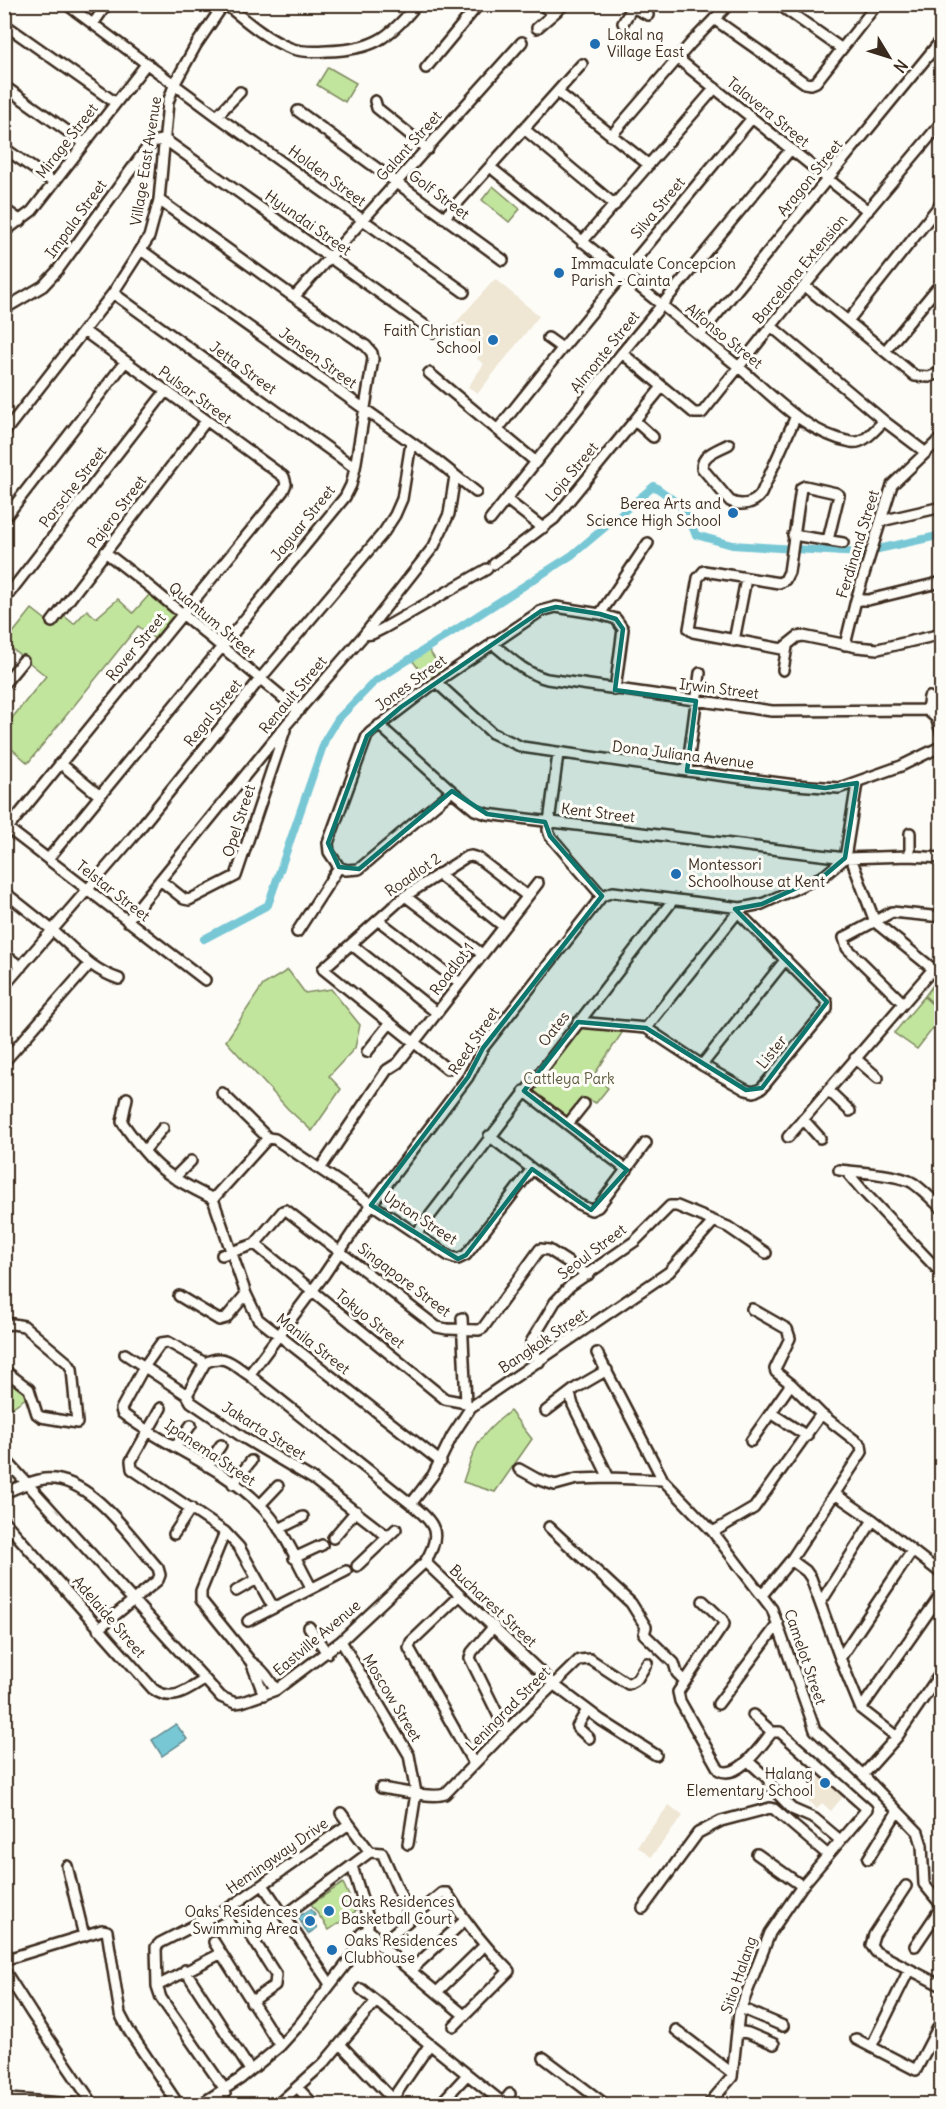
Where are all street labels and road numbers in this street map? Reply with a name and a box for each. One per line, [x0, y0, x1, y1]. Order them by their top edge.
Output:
street label: Talavera Street [723, 72, 813, 151]
street label: Village East Avenue [126, 95, 165, 227]
street label: Mirage Street [31, 99, 102, 182]
street label: Galant Street [372, 106, 445, 185]
street label: Aragon Street [773, 135, 846, 220]
street label: Holden Street [285, 141, 370, 210]
street label: Golf Street [405, 166, 473, 224]
street label: Silva Street [626, 173, 689, 242]
street label: Impala Street [41, 176, 110, 262]
street label: Hyundai Street [261, 186, 355, 259]
street label: Barcelona Extension [748, 210, 851, 327]
street label: Alfonso Street [682, 299, 767, 372]
street label: Almonte Street [566, 307, 643, 396]
street label: Jensen Street [276, 323, 361, 392]
street label: Jetta Street [206, 337, 280, 398]
street label: Pulsar Street [155, 362, 236, 428]
street label: Loja Street [541, 438, 602, 505]
street label: Porsche Street [35, 442, 110, 531]
street label: Pajero Street [83, 471, 150, 552]
street label: Jaguar Street [266, 481, 339, 564]
street label: Ferdinand Street [832, 487, 883, 600]
street label: Quantum Street [165, 578, 260, 662]
street label: Rover Street [102, 609, 170, 685]
street label: Jones Street [371, 650, 450, 715]
street label: Renault Street [255, 652, 331, 737]
street label: Irwin Street [678, 674, 760, 703]
street label: Regal Street [180, 675, 246, 750]
street label: Dona Juliana Avenue [611, 736, 755, 773]
street label: Opel Street [218, 782, 259, 860]
street label: Kent Street [560, 799, 636, 826]
street label: Roadlot 2 [381, 849, 444, 901]
street label: Telstar Street [73, 856, 154, 925]
street label: Roadlot 1 [426, 938, 478, 999]
street label: Reed Street [444, 1003, 503, 1078]
street label: Oates [534, 1007, 574, 1050]
street label: Lister [752, 1031, 791, 1072]
street label: Upton Street [380, 1187, 461, 1249]
street label: Seoul Street [554, 1220, 630, 1283]
street label: Singapore Street [354, 1238, 455, 1321]
street label: Tokyo Street [332, 1285, 409, 1352]
street label: Bangkok Street [495, 1304, 591, 1377]
street label: Manila Street [273, 1309, 354, 1378]
street label: Jakarta Street [219, 1397, 310, 1464]
street label: Ipanema Street [161, 1415, 259, 1490]
street label: Bucharest Street [446, 1560, 541, 1651]
street label: Adelaide Street [69, 1572, 150, 1661]
street label: Eastville Avenue [269, 1596, 364, 1680]
street label: Camelot Street [780, 1607, 831, 1707]
street label: Moscow Street [359, 1651, 426, 1745]
street label: Leningrad Street [461, 1662, 554, 1755]
street label: Hemingway Drive [222, 1813, 331, 1898]
street label: Sitio Halang [716, 1934, 761, 2016]

